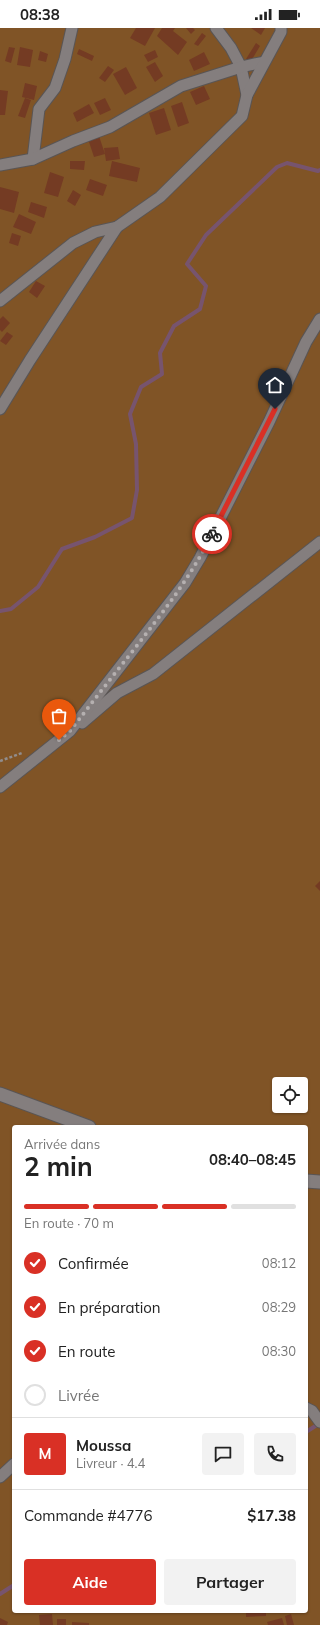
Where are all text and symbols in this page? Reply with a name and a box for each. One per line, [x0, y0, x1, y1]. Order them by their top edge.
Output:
text: 08:38 [20, 5, 60, 24]
pin [258, 368, 292, 409]
icon: home [264, 374, 286, 396]
courier [192, 514, 232, 554]
icon: bike [201, 523, 223, 545]
pin [42, 699, 76, 740]
icon: bag [48, 705, 70, 727]
map controls [272, 1077, 308, 1113]
button: locate [272, 1077, 308, 1113]
text: Arrivée dans [24, 1136, 100, 1152]
text: 2 min [24, 1150, 93, 1183]
text: 08:40–08:45 [209, 1150, 296, 1169]
text: En route · 70 m [24, 1215, 114, 1231]
icon: check [24, 1252, 46, 1274]
text: Confirmée [58, 1254, 129, 1273]
text: 08:12 [262, 1255, 296, 1271]
icon: check [24, 1296, 46, 1318]
text: En préparation [58, 1298, 161, 1317]
text: 08:29 [262, 1299, 296, 1315]
icon: check [24, 1340, 46, 1362]
text: En route [58, 1342, 115, 1361]
text: 08:30 [262, 1343, 296, 1359]
text: Livrée [58, 1386, 99, 1405]
button: chat [202, 1433, 244, 1475]
button: phone [254, 1433, 296, 1475]
text: Moussa [76, 1436, 131, 1455]
text: M [38, 1444, 52, 1463]
text: Livreur · 4.4 [76, 1455, 145, 1471]
text: Commande #4776 [24, 1506, 153, 1525]
text: $17.38 [247, 1506, 296, 1525]
button: Aide [24, 1559, 156, 1605]
button: Partager [164, 1559, 296, 1605]

